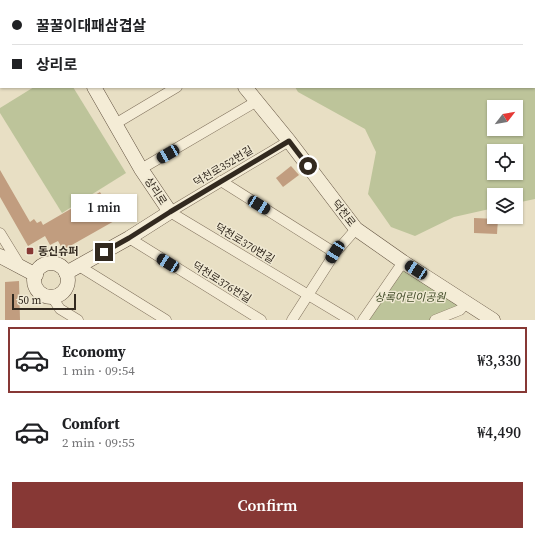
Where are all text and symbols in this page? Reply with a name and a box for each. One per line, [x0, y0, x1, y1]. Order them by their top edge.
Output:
text: 꿀꿀이대패삼겹살 [36, 15, 146, 36]
text: 상리로 [36, 54, 77, 75]
north arrow [487, 100, 523, 136]
map controls [487, 100, 523, 224]
car [155, 143, 181, 165]
street label: 덕천로352번길 [191, 143, 256, 190]
button: locate [487, 144, 523, 180]
route start [299, 157, 317, 175]
street label: 상리로 [141, 174, 170, 208]
button: layers [487, 188, 523, 224]
callout: 1 min [71, 194, 137, 222]
car [246, 194, 272, 216]
street label: 덕천로 [328, 197, 359, 230]
text: 1 min [87, 199, 121, 216]
street label: 덕천로370번길 [212, 220, 277, 267]
car [323, 239, 347, 265]
route end [95, 243, 113, 261]
place label: 동신슈퍼 [38, 244, 78, 259]
marker: 동신슈퍼 [25, 246, 35, 256]
car [155, 252, 181, 274]
street label: 덕천로376번길 [189, 258, 254, 307]
car [403, 258, 429, 282]
park label: 상록어린이공원 [375, 290, 446, 305]
scale bar [12, 292, 76, 311]
text: 50 m [18, 293, 41, 308]
text: Economy [62, 341, 126, 362]
icon: car [14, 342, 50, 378]
text: ₩3,330 [477, 350, 521, 371]
text: 1 min · 09:54 [62, 362, 135, 379]
text: Comfort [62, 413, 120, 434]
icon: car [14, 414, 50, 450]
text: ₩4,490 [477, 422, 521, 443]
text: 2 min · 09:55 [62, 434, 135, 451]
button: Confirm [12, 482, 523, 528]

